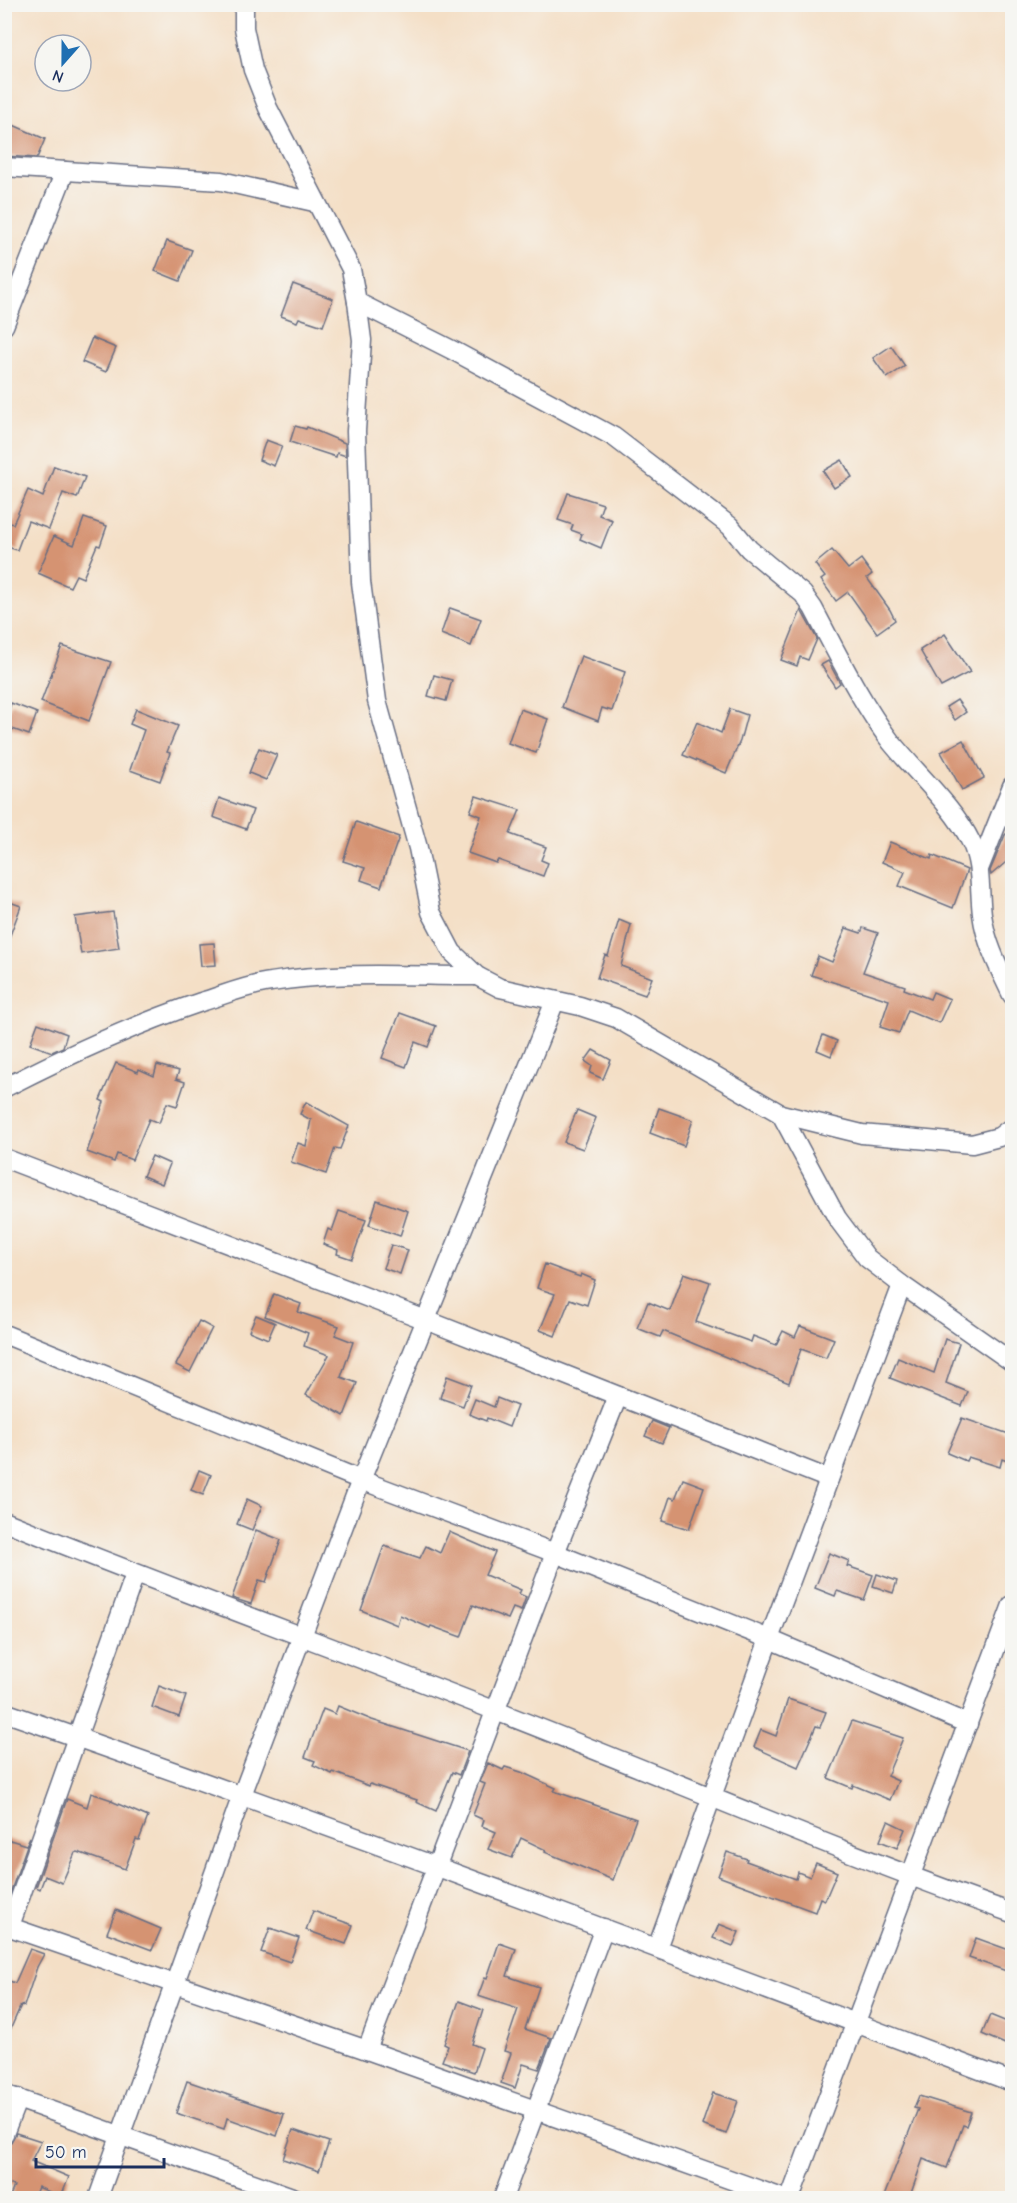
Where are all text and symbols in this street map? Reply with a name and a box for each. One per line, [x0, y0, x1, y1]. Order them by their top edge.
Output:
north arrow [33, 33, 93, 93]
text: N [50, 66, 66, 86]
scale bar [36, 2131, 164, 2169]
text: 50 m [45, 2142, 87, 2163]

